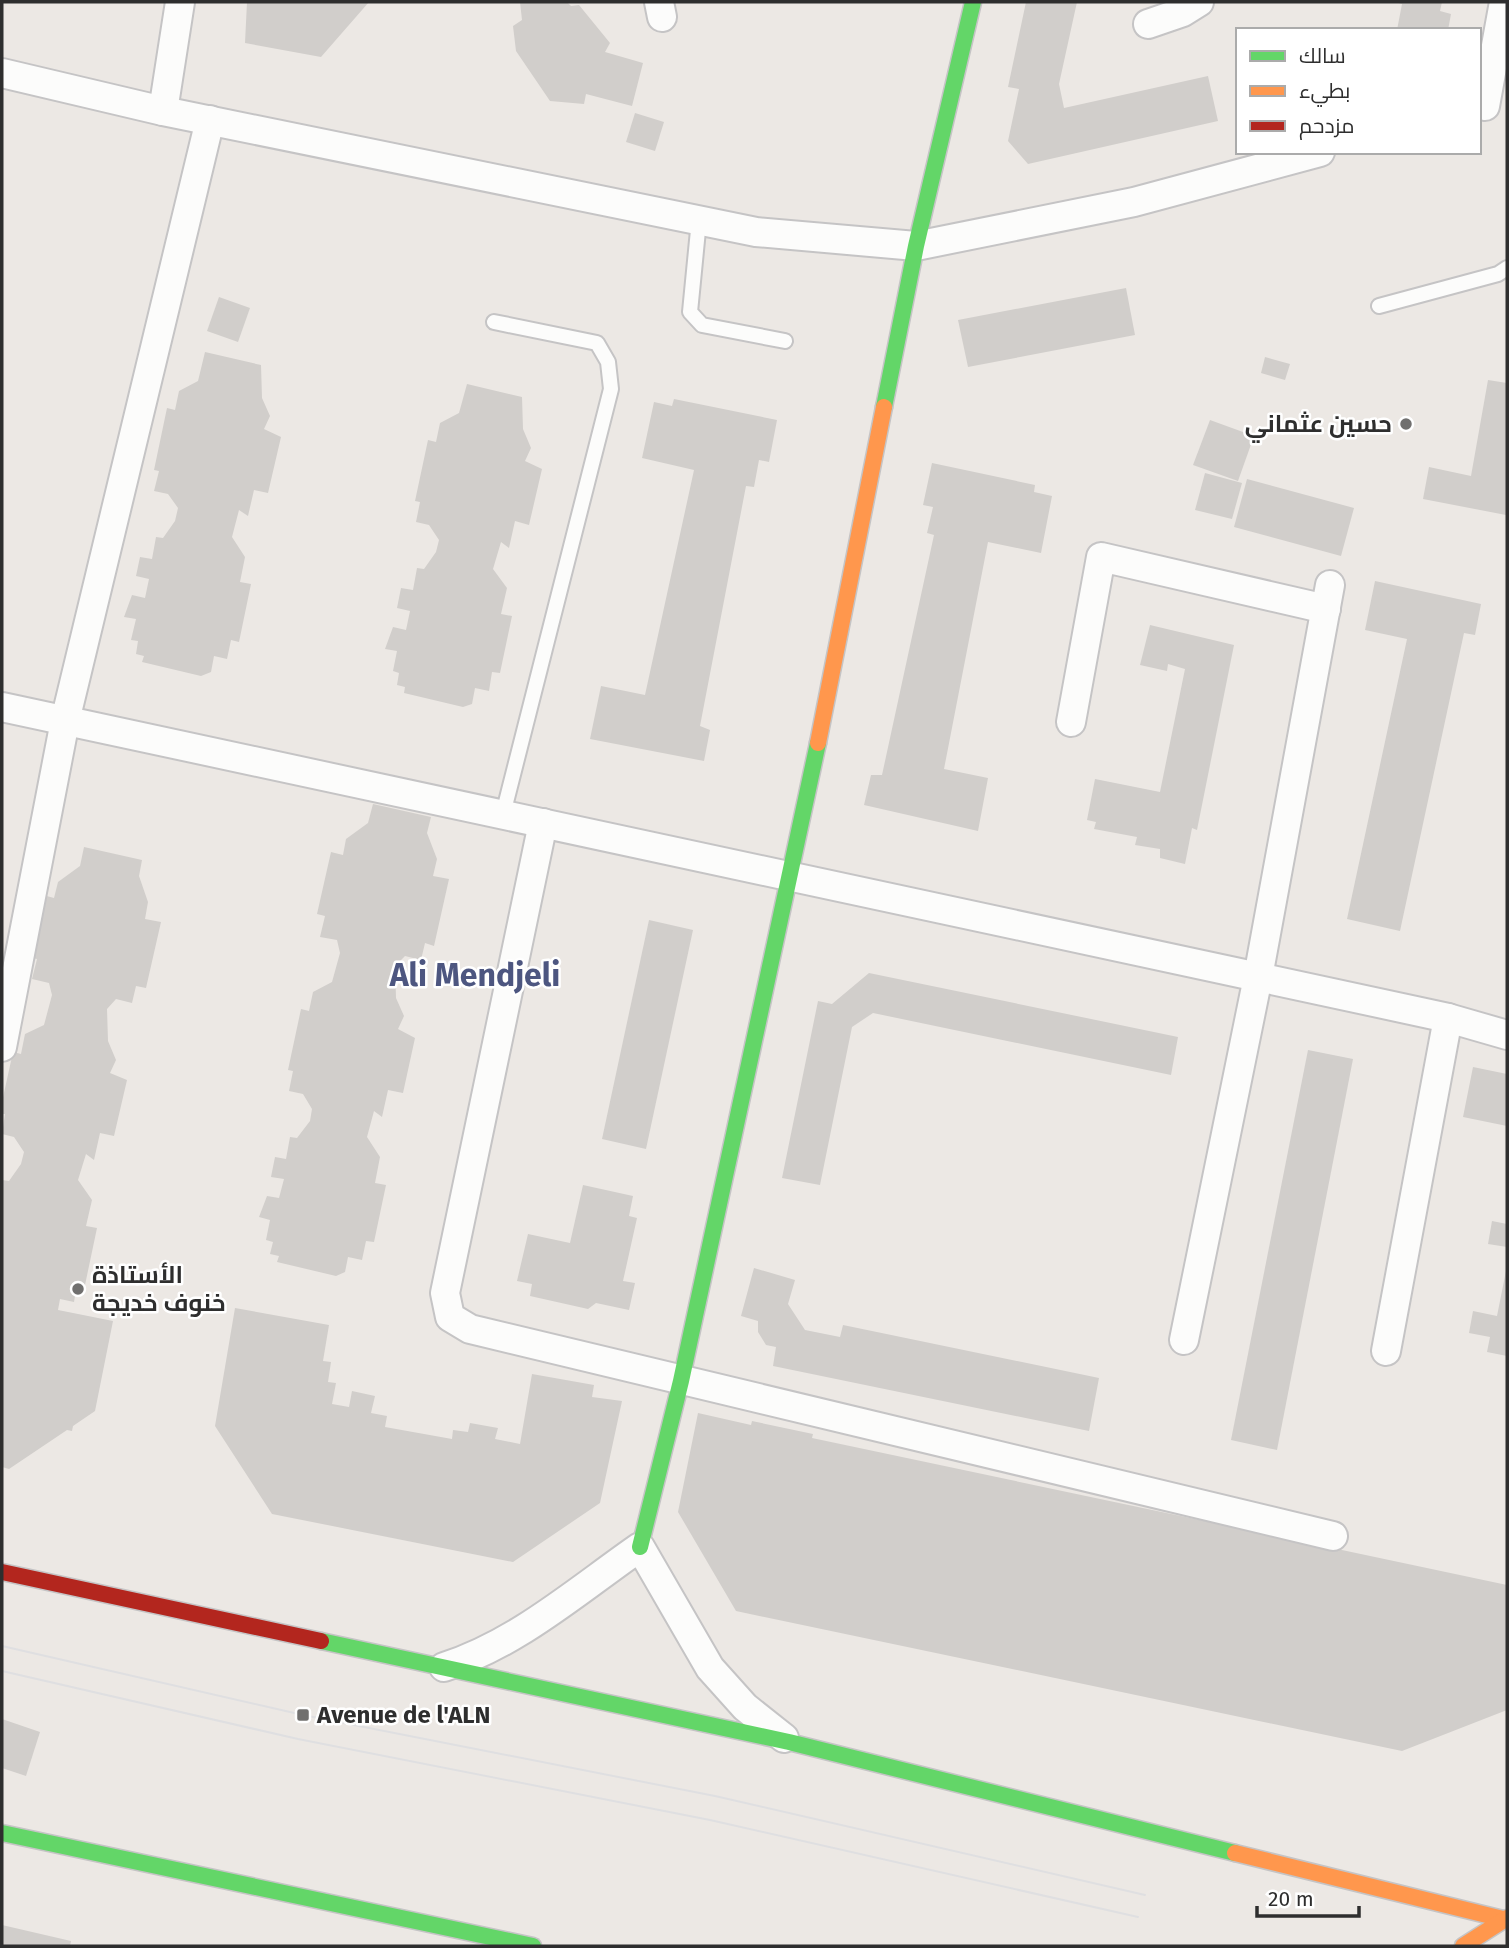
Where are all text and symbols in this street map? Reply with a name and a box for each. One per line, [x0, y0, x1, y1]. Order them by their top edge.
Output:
legend [1236, 28, 1481, 154]
text: سالك [1299, 43, 1346, 69]
text: بطيء [1299, 78, 1350, 107]
text: مزدحم [1299, 113, 1354, 140]
place label: حسين عثماني [1245, 410, 1392, 443]
marker: حسين عثماني [1398, 416, 1414, 432]
district label: Ali Mendjeli [389, 956, 560, 994]
place label: الأستاذة خنوف خديجة [92, 1261, 226, 1317]
marker: الأستاذة خنوف خديجة [70, 1281, 86, 1297]
place label: Avenue de l'ALN [316, 1701, 491, 1729]
marker: Avenue de l'ALN [295, 1707, 311, 1723]
scale bar [1257, 1874, 1358, 1918]
text: 20 m [1268, 1886, 1314, 1912]

